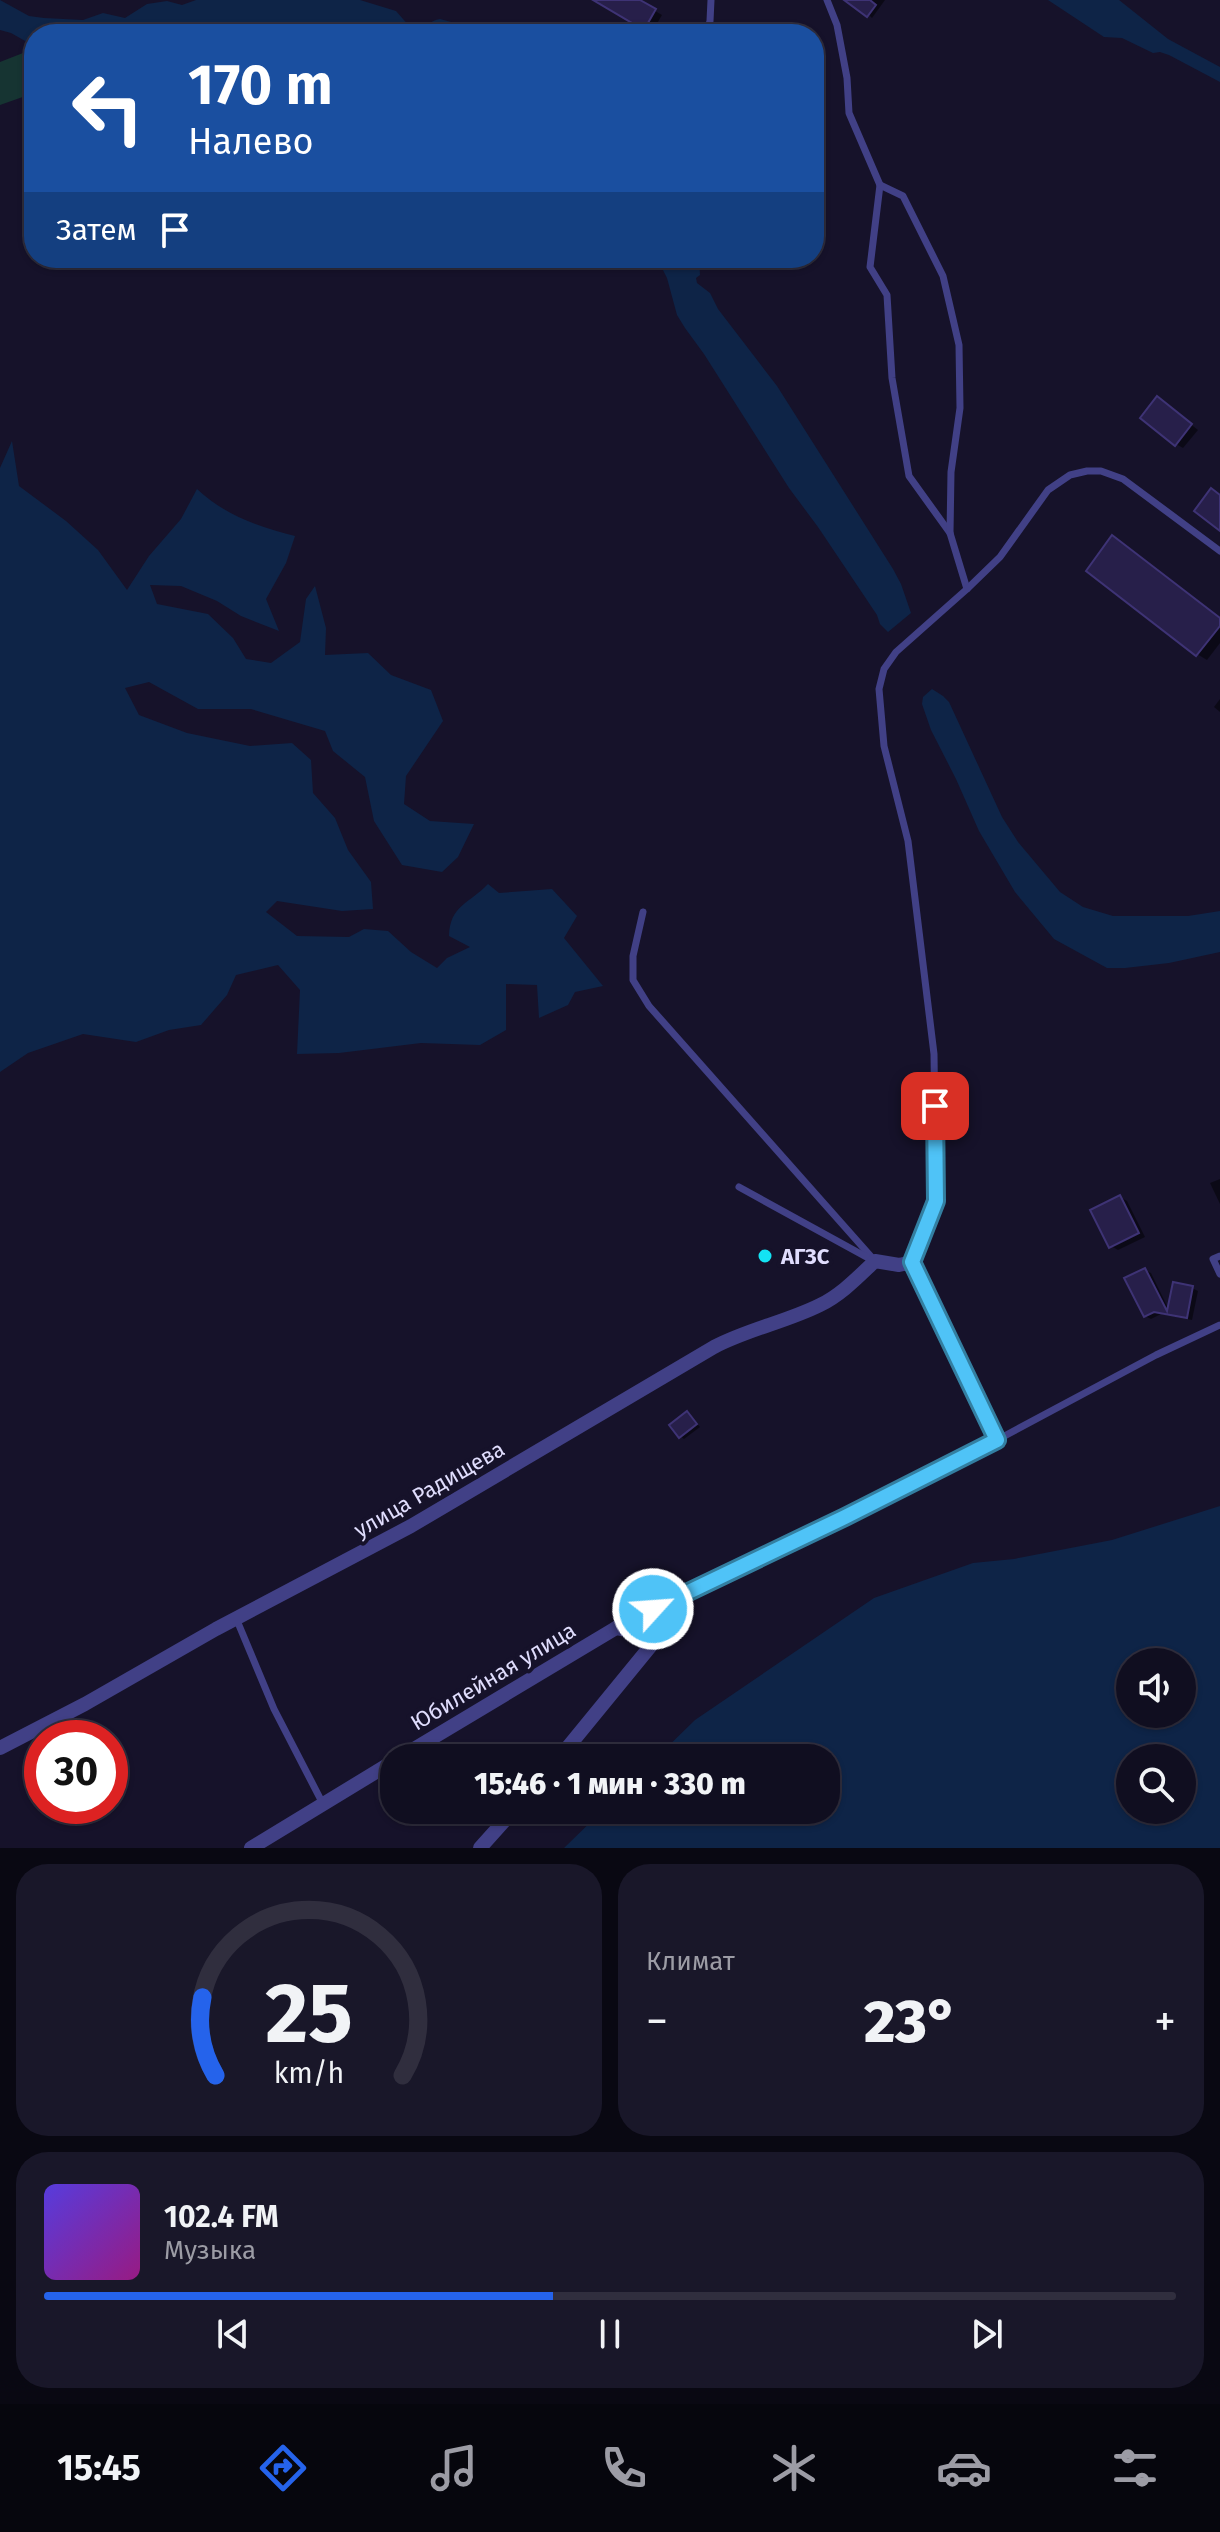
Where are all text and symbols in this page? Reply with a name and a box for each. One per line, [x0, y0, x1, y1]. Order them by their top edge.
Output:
text: 170 m [188, 52, 333, 119]
icon: left [56, 56, 160, 160]
text: Налево [188, 120, 314, 164]
icon: arrive [153, 208, 197, 252]
text: Затем [56, 212, 137, 248]
pin [901, 1072, 969, 1140]
icon: arrive [913, 1084, 957, 1128]
place label: АГЗС [780, 1243, 830, 1270]
marker: АГЗС [756, 1247, 774, 1265]
street label: улица Радищева [349, 1435, 509, 1544]
position arrow [611, 1567, 695, 1651]
street label: Юбилейная улица [406, 1616, 581, 1736]
map controls [1116, 1648, 1196, 1824]
button: sound [1116, 1648, 1196, 1728]
speed limit sign: 30 [24, 1720, 128, 1824]
button: search [1116, 1744, 1196, 1824]
text: 15:46 · 1 мин · 330 m [474, 1766, 746, 1802]
text: Климат [646, 1946, 735, 1977]
text: 25 [265, 1964, 353, 2064]
text: 23° [864, 1986, 958, 2058]
text: − [646, 1995, 668, 2048]
text: + [1154, 1995, 1176, 2048]
text: km/h [274, 2056, 344, 2091]
text: 102.4 FM [164, 2199, 279, 2235]
text: Музыка [164, 2235, 256, 2266]
icon: previous [211, 2312, 255, 2356]
icon: pause [588, 2312, 632, 2356]
icon: next [965, 2312, 1009, 2356]
icon: directions [255, 2440, 311, 2496]
icon: music [426, 2440, 482, 2496]
icon: phone [596, 2440, 652, 2496]
icon: climate [766, 2440, 822, 2496]
icon: car [936, 2440, 992, 2496]
icon: filters [1107, 2440, 1163, 2496]
text: 15:45 [57, 2446, 141, 2490]

